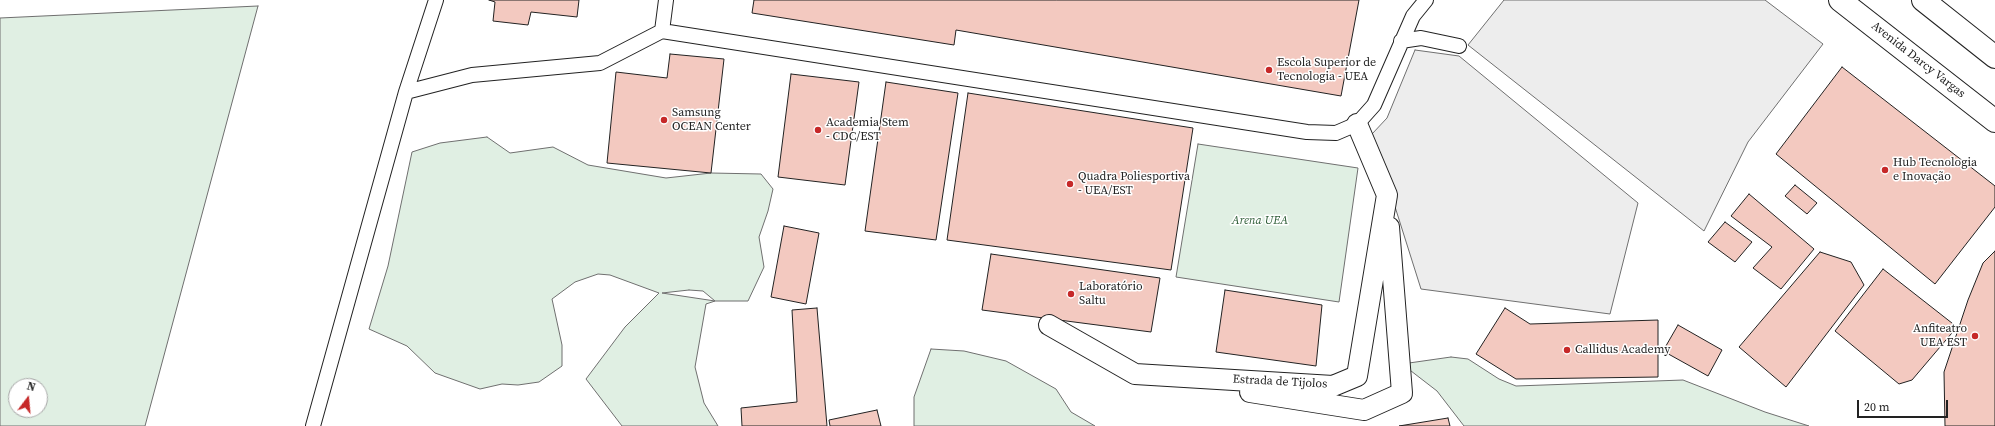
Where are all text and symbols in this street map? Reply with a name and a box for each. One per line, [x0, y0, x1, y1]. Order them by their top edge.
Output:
street label: Avenida Darcy Vargas [1868, 19, 1968, 101]
place label: Escola Superior de Tecnologia - UEA [1277, 56, 1376, 84]
marker: Escola Superior de Tecnologia - UEA [1264, 65, 1274, 75]
place label: Samsung OCEAN Center [672, 106, 751, 134]
marker: Samsung OCEAN Center [659, 115, 669, 125]
place label: Academia Stem - CDC/EST [826, 116, 909, 144]
marker: Academia Stem - CDC/EST [813, 125, 823, 135]
place label: Hub Tecnologia e Inovação [1893, 156, 1977, 184]
marker: Hub Tecnologia e Inovação [1880, 165, 1890, 175]
place label: Quadra Poliesportiva - UEA/EST [1078, 170, 1190, 198]
marker: Quadra Poliesportiva - UEA/EST [1065, 179, 1075, 189]
park label: Arena UEA [1232, 214, 1288, 228]
place label: Laboratório Saltu [1079, 280, 1143, 308]
marker: Laboratório Saltu [1066, 289, 1076, 299]
place label: Anfiteatro UEA EST [1913, 322, 1967, 350]
marker: Anfiteatro UEA EST [1970, 331, 1980, 341]
place label: Callidus Academy [1575, 343, 1670, 357]
marker: Callidus Academy [1562, 345, 1572, 355]
street label: Estrada de Tijolos [1232, 372, 1328, 392]
north arrow [8, 378, 48, 418]
text: N [25, 379, 37, 395]
scale bar [1859, 392, 1950, 418]
text: 20 m [1864, 399, 1890, 415]

